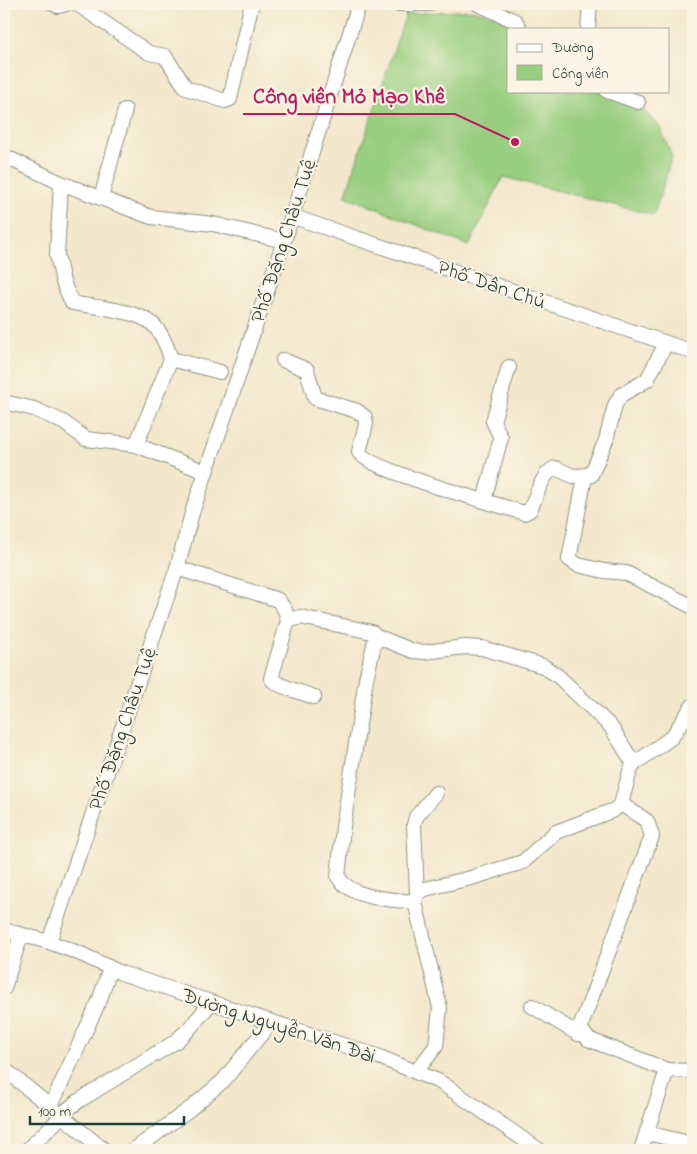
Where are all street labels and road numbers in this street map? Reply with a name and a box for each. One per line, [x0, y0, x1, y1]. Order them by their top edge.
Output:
street label: Phố Đặng Châu Tuệ [244, 154, 328, 328]
street label: Phố Dân Chủ [433, 253, 550, 318]
street label: Phố Đặng Châu Tuệ [82, 643, 168, 815]
street label: Đường Nguyễn Văn Đài [176, 981, 379, 1074]

